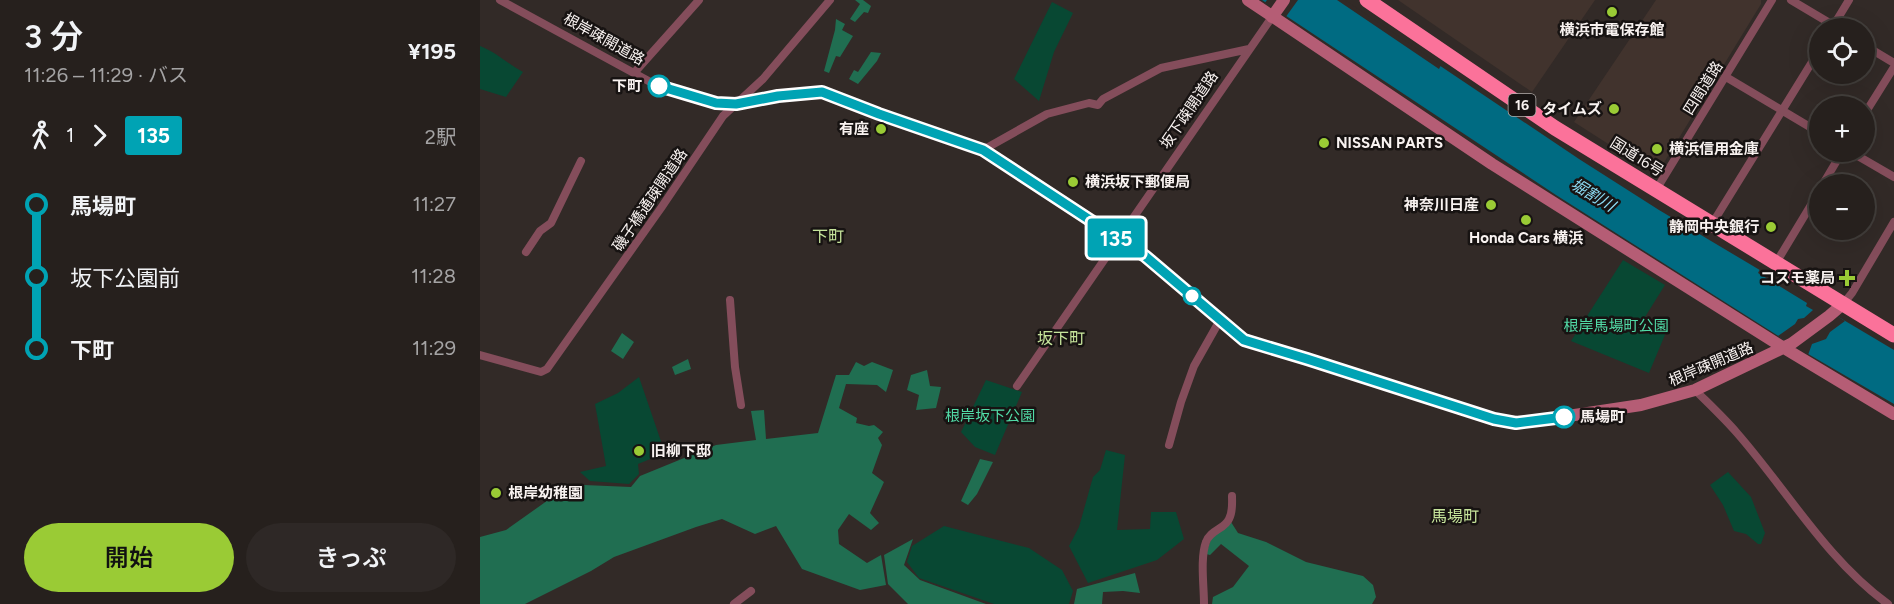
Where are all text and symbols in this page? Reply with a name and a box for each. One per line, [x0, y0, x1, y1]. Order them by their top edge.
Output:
marker: 横浜市電保存館 [1605, 5, 1619, 19]
street label: 根岸疎開道路 [560, 9, 648, 69]
text: 3 分 [24, 17, 83, 56]
map controls [1809, 18, 1875, 240]
button: locate [1809, 18, 1875, 84]
place label: 横浜市電保存館 [1559, 21, 1665, 39]
text: ¥195 [408, 38, 456, 65]
street label: 四間道路 [1679, 58, 1727, 118]
text: 11:26 – 11:29 · バス [24, 63, 188, 87]
street label: 坂下疎開道路 [1156, 68, 1222, 152]
marker: 下町 [648, 75, 670, 97]
place label: 下町 [612, 77, 642, 95]
road number: 16 [1508, 94, 1536, 116]
button: + [1809, 96, 1875, 162]
place label: タイムズ [1542, 100, 1602, 118]
marker: タイムズ [1607, 102, 1621, 116]
icon: walk [24, 119, 57, 152]
icon: forward [83, 119, 116, 152]
place label: 有座 [839, 120, 869, 138]
marker: 有座 [874, 122, 888, 136]
text: 1 [66, 123, 74, 147]
text: 135 [137, 123, 170, 148]
text: 2駅 [425, 125, 456, 149]
place label: NISSAN PARTS [1336, 134, 1443, 152]
street label: 国道16号 [1607, 134, 1667, 180]
marker: NISSAN PARTS [1317, 136, 1331, 150]
place label: 横浜信用金庫 [1669, 140, 1759, 158]
marker: 横浜信用金庫 [1650, 142, 1664, 156]
street label: 磯子橋通疎開道路 [609, 145, 691, 255]
place label: 横浜坂下郵便局 [1085, 173, 1190, 191]
water label: 堀割川 [1568, 174, 1620, 217]
button: − [1809, 174, 1875, 240]
marker: 横浜坂下郵便局 [1066, 175, 1080, 189]
text: 11:27 [413, 192, 456, 216]
text: 馬場町 [70, 193, 136, 220]
place label: 神奈川日産 [1403, 196, 1479, 214]
marker: 神奈川日産 [1484, 198, 1498, 212]
marker: Honda Cars 横浜 [1519, 213, 1533, 227]
line badge: 135 [1082, 218, 1150, 258]
place label: 静岡中央銀行 [1669, 218, 1759, 236]
marker: 静岡中央銀行 [1764, 220, 1778, 234]
text: 135 [1100, 226, 1132, 251]
district label: 下町 [812, 227, 844, 246]
place label: Honda Cars 横浜 [1469, 229, 1584, 247]
text: 11:28 [411, 264, 456, 288]
text: 坂下公園前 [70, 265, 180, 292]
place label: コスモ薬局 [1760, 269, 1835, 287]
marker: コスモ薬局 [1840, 271, 1854, 285]
unlabelled marker [1183, 287, 1201, 305]
park label: 根岸馬場町公園 [1563, 317, 1669, 335]
district label: 坂下町 [1037, 329, 1085, 348]
text: 11:29 [412, 336, 456, 360]
text: 下町 [70, 337, 114, 364]
street label: 根岸疎開道路 [1666, 338, 1756, 390]
marker: 馬場町 [1553, 406, 1575, 428]
park label: 根岸坂下公園 [945, 407, 1035, 425]
place label: 馬場町 [1580, 408, 1625, 426]
place label: 旧柳下邸 [651, 442, 711, 460]
marker: 旧柳下邸 [632, 444, 646, 458]
place label: 根岸幼稚園 [508, 484, 583, 502]
marker: 根岸幼稚園 [489, 486, 503, 500]
district label: 馬場町 [1431, 507, 1479, 526]
button: 開始 [24, 523, 234, 592]
button: きっぷ [246, 523, 456, 592]

